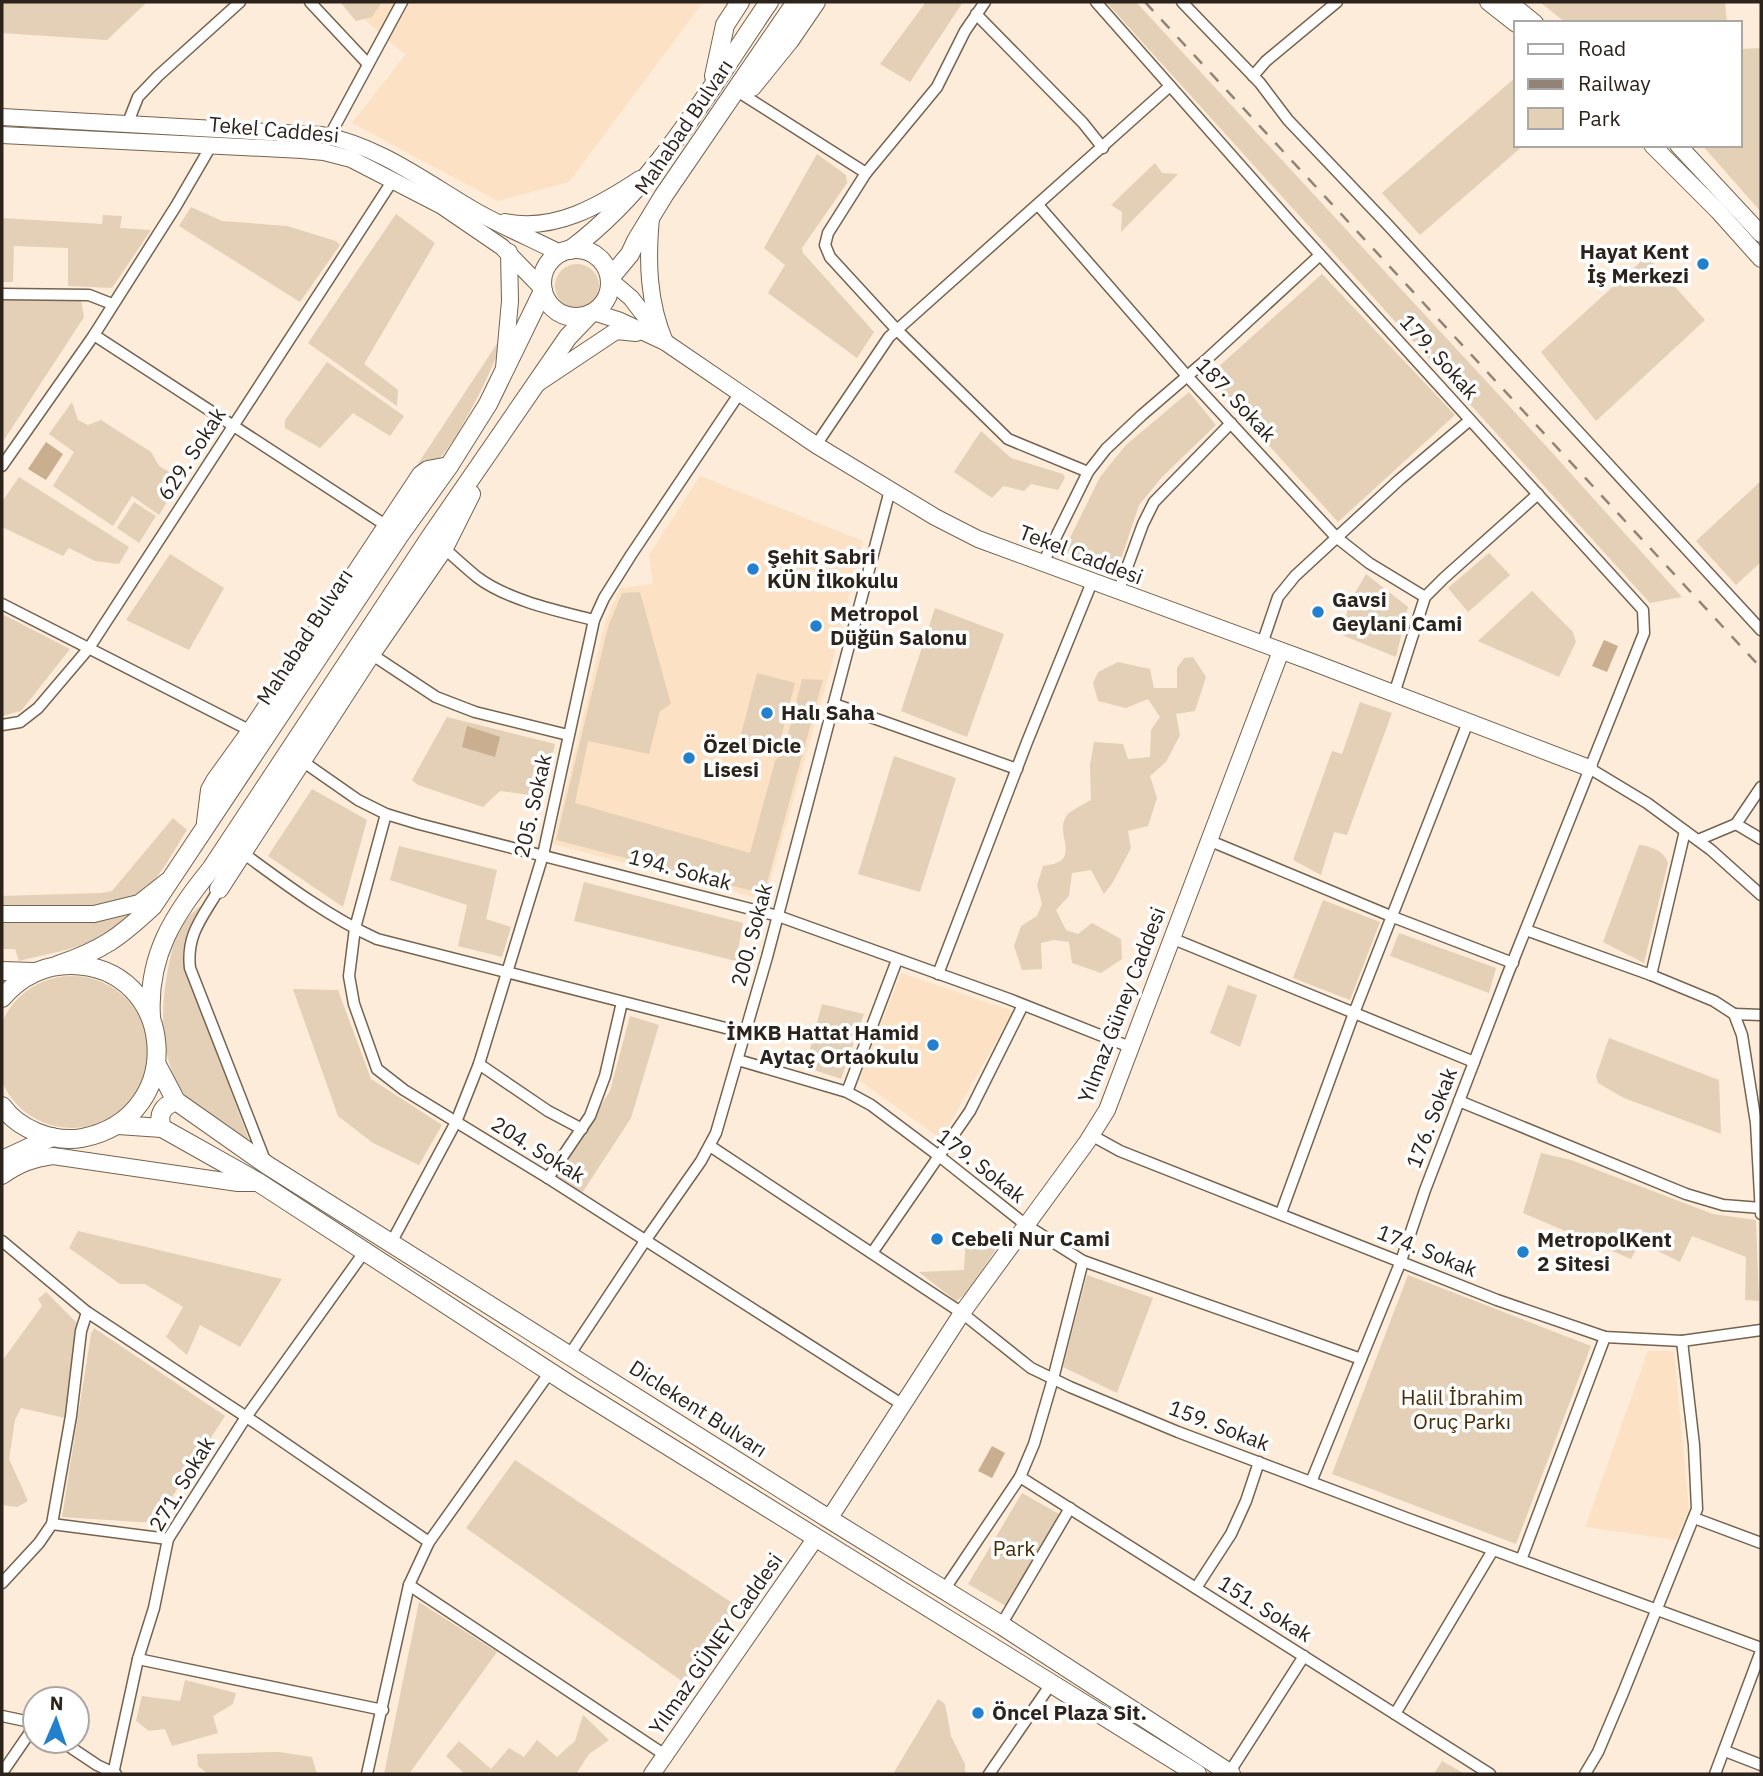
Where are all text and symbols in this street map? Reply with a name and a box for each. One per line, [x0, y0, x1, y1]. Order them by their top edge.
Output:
legend [1514, 21, 1742, 147]
text: Road [1578, 34, 1626, 62]
street label: Mahabad Bulvarı [628, 53, 739, 200]
text: Railway [1578, 69, 1651, 97]
text: Park [1578, 104, 1621, 132]
street label: Tekel Caddesi [208, 109, 340, 149]
place label: Hayat Kent İş Merkezi [1580, 237, 1689, 289]
marker: Hayat Kent İş Merkezi [1695, 256, 1711, 272]
street label: 179. Sokak [1394, 308, 1486, 405]
street label: 187. Sokak [1190, 351, 1283, 448]
street label: 629. Sokak [151, 402, 232, 505]
street label: Tekel Caddesi [1015, 518, 1147, 591]
place label: Şehit Sabri KÜN İlkokulu [767, 542, 898, 594]
marker: Şehit Sabri KÜN İlkokulu [745, 561, 761, 577]
street label: Mahabad Bulvarı [250, 563, 359, 710]
place label: Gavsi Geylani Cami [1332, 585, 1462, 637]
place label: Metropol Düğün Salonu [830, 599, 967, 651]
marker: Gavsi Geylani Cami [1310, 604, 1326, 620]
marker: Metropol Düğün Salonu [808, 618, 824, 634]
place label: Halı Saha [781, 698, 875, 726]
marker: Halı Saha [759, 705, 775, 721]
place label: Özel Dicle Lisesi [703, 731, 802, 783]
marker: Özel Dicle Lisesi [681, 750, 697, 766]
street label: 205. Sokak [506, 751, 558, 860]
street label: 194. Sokak [626, 842, 735, 896]
street label: 200. Sokak [724, 880, 778, 989]
street label: Yılmaz Güney Caddesi [1071, 903, 1171, 1107]
place label: İMKB Hattat Hamid Aytaç Ortaokulu [727, 1018, 919, 1070]
marker: İMKB Hattat Hamid Aytaç Ortaokulu [925, 1037, 941, 1053]
street label: 176. Sokak [1399, 1063, 1463, 1172]
street label: 204. Sokak [486, 1109, 591, 1189]
street label: 179. Sokak [931, 1122, 1032, 1209]
street label: 174. Sokak [1373, 1217, 1482, 1283]
place label: Cebeli Nur Cami [951, 1224, 1110, 1252]
place label: MetropolKent 2 Sitesi [1537, 1225, 1672, 1277]
marker: Cebeli Nur Cami [929, 1231, 945, 1247]
marker: MetropolKent 2 Sitesi [1515, 1244, 1531, 1260]
street label: Diclekent Bulvarı [624, 1353, 773, 1463]
park label: Halil İbrahim Oruç Parkı [1401, 1383, 1523, 1435]
street label: 159. Sokak [1165, 1393, 1274, 1457]
street label: 271. Sokak [142, 1431, 220, 1536]
park label: Park [993, 1534, 1035, 1562]
street label: Yılmaz GÜNEY Caddesi [642, 1547, 788, 1740]
street label: 151. Sokak [1213, 1568, 1318, 1648]
north arrow [21, 1685, 91, 1755]
text: N [49, 1691, 64, 1715]
place label: Öncel Plaza Sit. [992, 1698, 1147, 1726]
marker: Öncel Plaza Sit. [970, 1705, 986, 1721]

